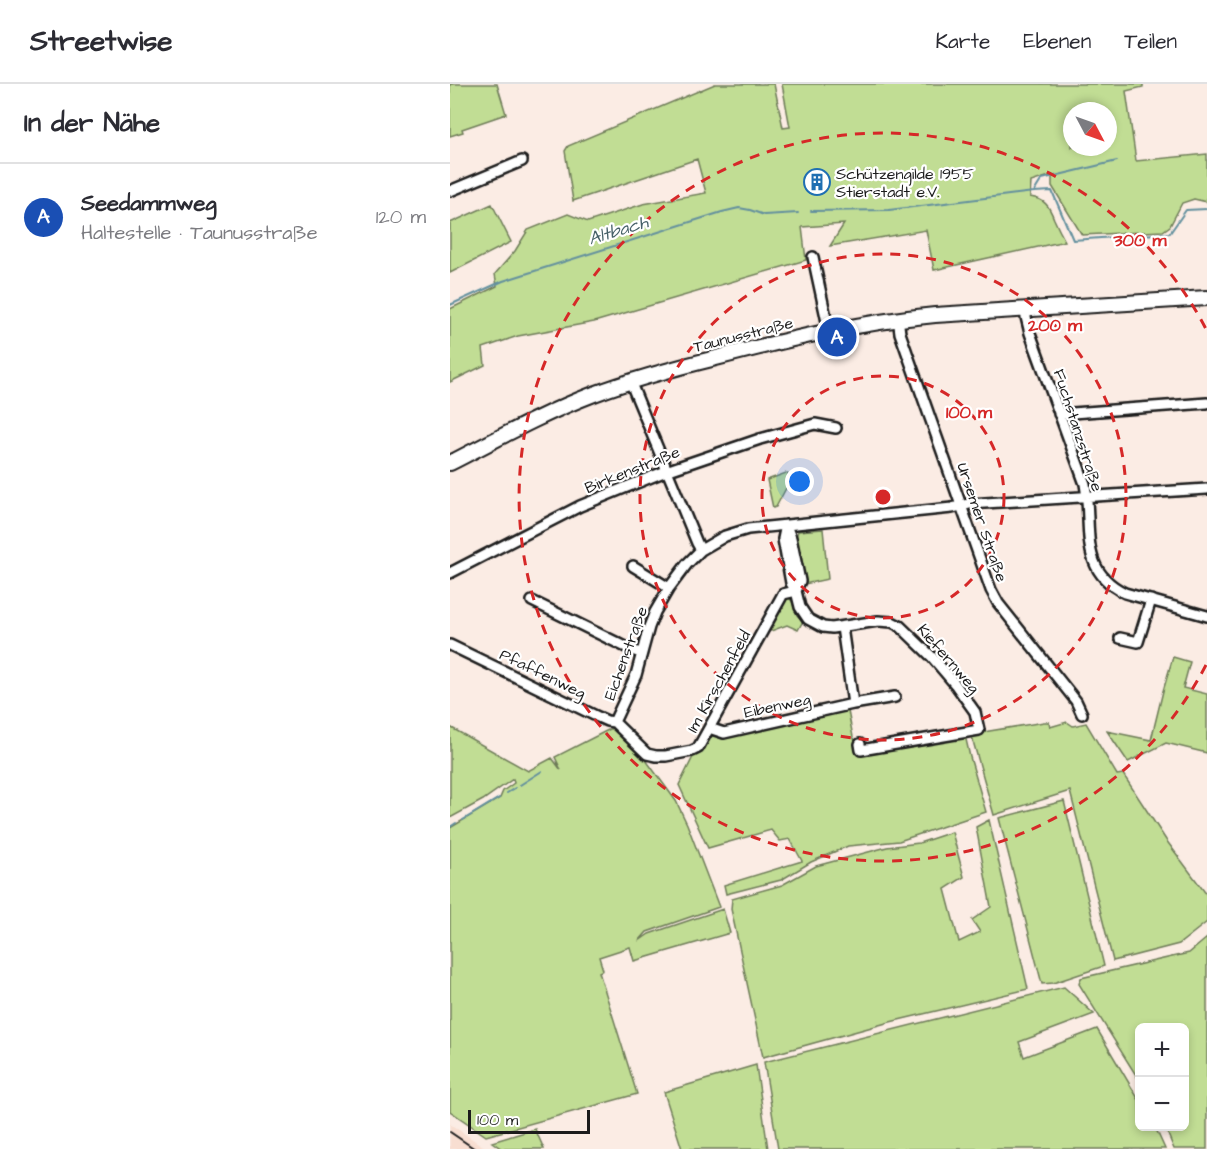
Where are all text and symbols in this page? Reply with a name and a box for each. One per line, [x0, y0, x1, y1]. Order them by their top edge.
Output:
text: Streetwise [30, 22, 172, 61]
text: Karte [935, 27, 990, 56]
text: Ebenen [1023, 27, 1091, 56]
text: Teilen [1124, 27, 1177, 56]
north arrow [1063, 102, 1117, 156]
text: In der Nähe [24, 105, 160, 141]
place label: Schützengilde 1955 Stierstadt e.V. [836, 163, 974, 203]
building icon: Schützengilde 1955 Stierstadt e.V. [802, 167, 832, 197]
text: Seedammweg [81, 188, 217, 219]
text: A [37, 203, 50, 231]
text: 120 m [376, 203, 426, 231]
water label: Altbach [585, 209, 652, 251]
text: Haltestelle · Taunusstraße [81, 219, 318, 247]
text: 300 m [1112, 228, 1168, 253]
street label: Taunusstraße [691, 312, 796, 358]
text: 200 m [1027, 313, 1083, 338]
pin: A [818, 314, 856, 360]
street label: Fuchstanzstraße [1048, 366, 1108, 495]
text: 100 m [946, 400, 993, 425]
street label: Birkenstraße [582, 441, 683, 499]
street label: Ursemer Straße [951, 460, 1013, 585]
your location [785, 467, 814, 496]
centre of rings [873, 487, 893, 507]
street label: Eichenstraße [599, 603, 653, 703]
street label: Kiefernweg [911, 619, 985, 699]
street label: Im Kirschenfeld [682, 626, 756, 737]
street label: Pfaffenweg [495, 644, 589, 705]
street label: Eibenweg [742, 688, 813, 725]
map controls [1135, 1023, 1189, 1131]
button: + [1135, 1023, 1189, 1077]
button: − [1135, 1077, 1189, 1131]
scale bar [468, 1107, 590, 1134]
text: 100 m [477, 1109, 518, 1131]

